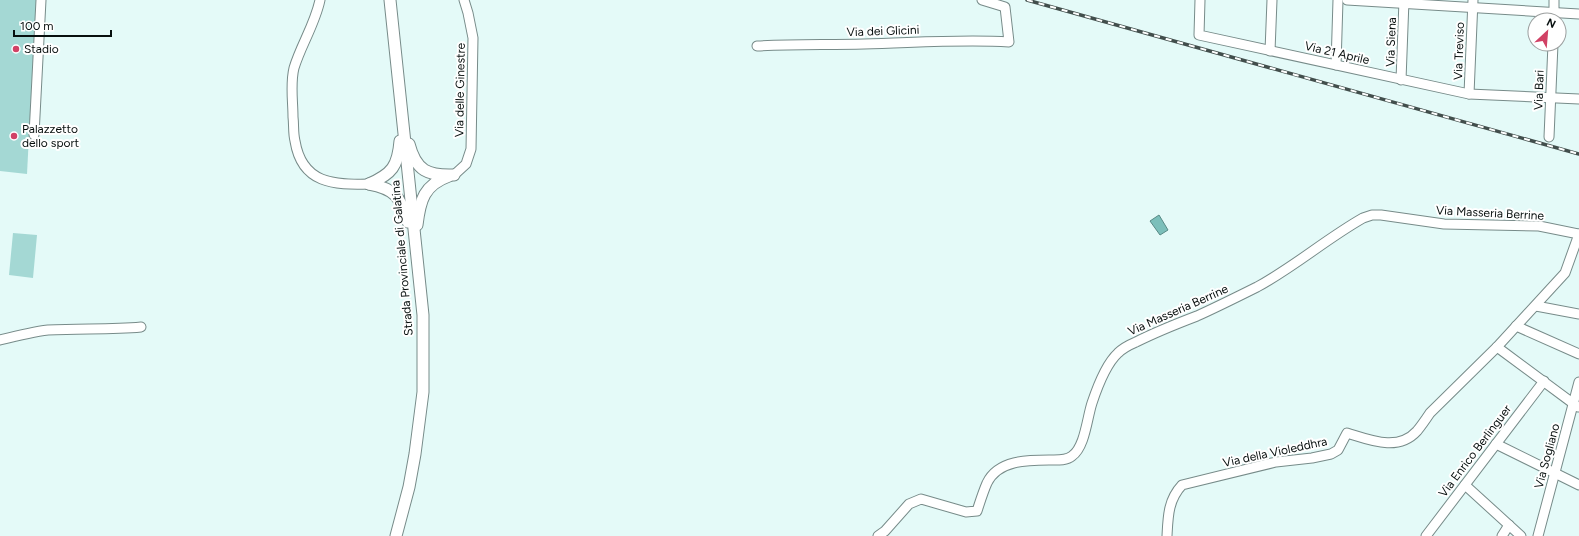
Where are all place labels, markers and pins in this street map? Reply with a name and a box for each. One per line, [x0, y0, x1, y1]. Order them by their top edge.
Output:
place label: Stadio [24, 42, 59, 56]
marker: Stadio [11, 44, 21, 54]
place label: Palazzetto dello sport [22, 122, 79, 150]
marker: Palazzetto dello sport [9, 131, 19, 141]

